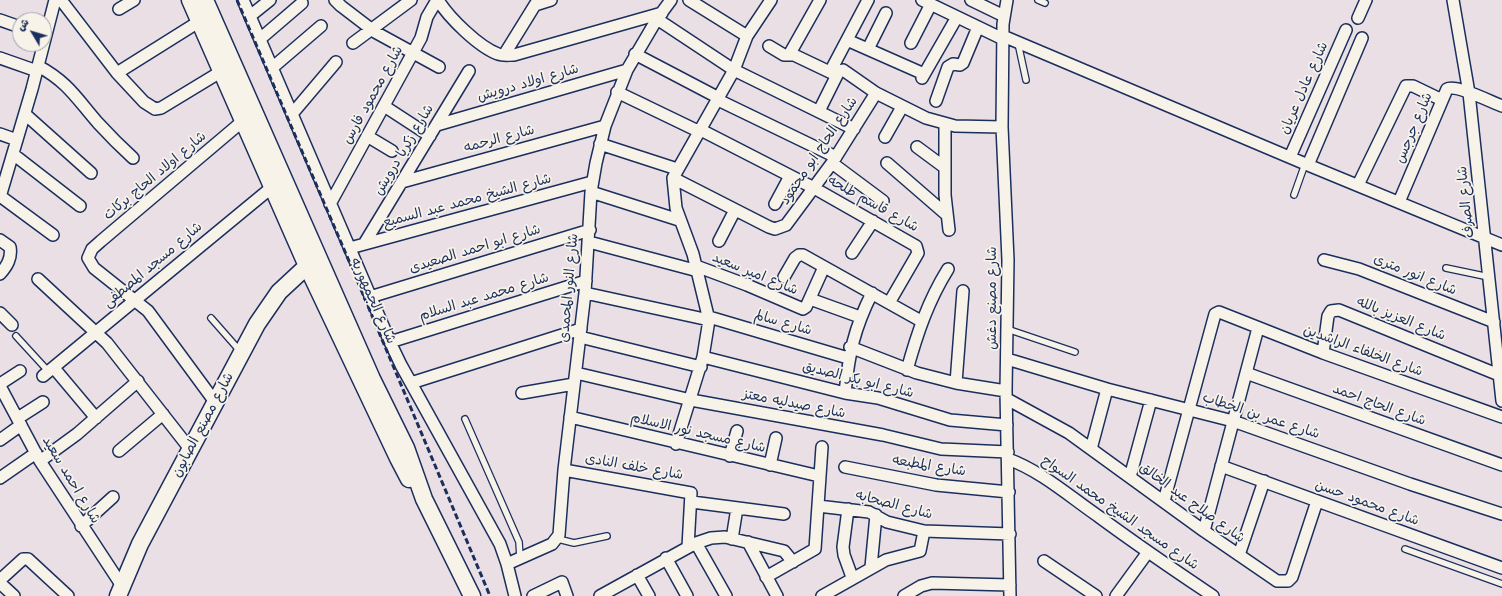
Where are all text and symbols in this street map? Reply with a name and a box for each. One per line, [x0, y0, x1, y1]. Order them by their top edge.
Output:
north arrow [12, 12, 52, 52]
text: ش [13, 16, 33, 34]
street label: شارع عادل عريان [1276, 39, 1332, 137]
street label: شارع محمود فارس [339, 43, 407, 147]
street label: شارع اولاد درويش [475, 61, 581, 105]
street label: شارع جرجس [1392, 90, 1436, 166]
street label: شارع الحاج ابو محمود [777, 94, 861, 208]
street label: شارع زكريا درويش [370, 102, 438, 198]
street label: شارع الرحمه [462, 121, 536, 157]
street label: شارع اولاد الحاج بركات [100, 128, 210, 224]
street label: شارع الصرف [1454, 165, 1478, 239]
street label: شارع الشيخ محمد عبد السميع [381, 170, 553, 232]
street label: شارع قاسم طلحه [825, 172, 921, 236]
street label: شارع مسجد المصطفى [100, 219, 206, 311]
street label: شارع ابو احمد الصعيدى [407, 221, 543, 277]
street label: شارع النور المحمدى [556, 233, 582, 343]
street label: شارع مصنع دغش [984, 246, 1000, 350]
street label: شارع امير سعيد [710, 249, 800, 299]
street label: شارع انور مترى [1371, 251, 1459, 299]
street label: شارع الجمهوريه [347, 255, 399, 347]
street label: شارع محمد عبد السلام [417, 269, 551, 325]
street label: شارع العزيز بالله [1354, 293, 1448, 345]
street label: شارع سالم [752, 307, 814, 339]
street label: شارع الخلفاء الراشدين [1301, 322, 1425, 380]
street label: شارع ابو بكر الصديق [801, 358, 915, 402]
street label: شارع مصنع الصابون [168, 370, 238, 480]
street label: شارع الحاج احمد [1330, 380, 1428, 430]
street label: شارع صيدليه معتز [741, 386, 847, 422]
street label: شارع عمر بن الخطاب [1200, 389, 1322, 443]
street label: شارع مسجد نور الاسلام [629, 409, 767, 457]
street label: شارع احمد سعيد [38, 433, 104, 527]
street label: شارع خلف النادى [584, 450, 684, 484]
street label: شارع المطبعه [891, 452, 967, 480]
street label: شارع مسجد الشيخ محمد السواح [1038, 452, 1202, 574]
street label: شارع صلاح عبد الخالق [1136, 459, 1248, 547]
street label: شارع محمود حسن [1313, 476, 1421, 530]
street label: شارع الصحابه [854, 487, 934, 523]

